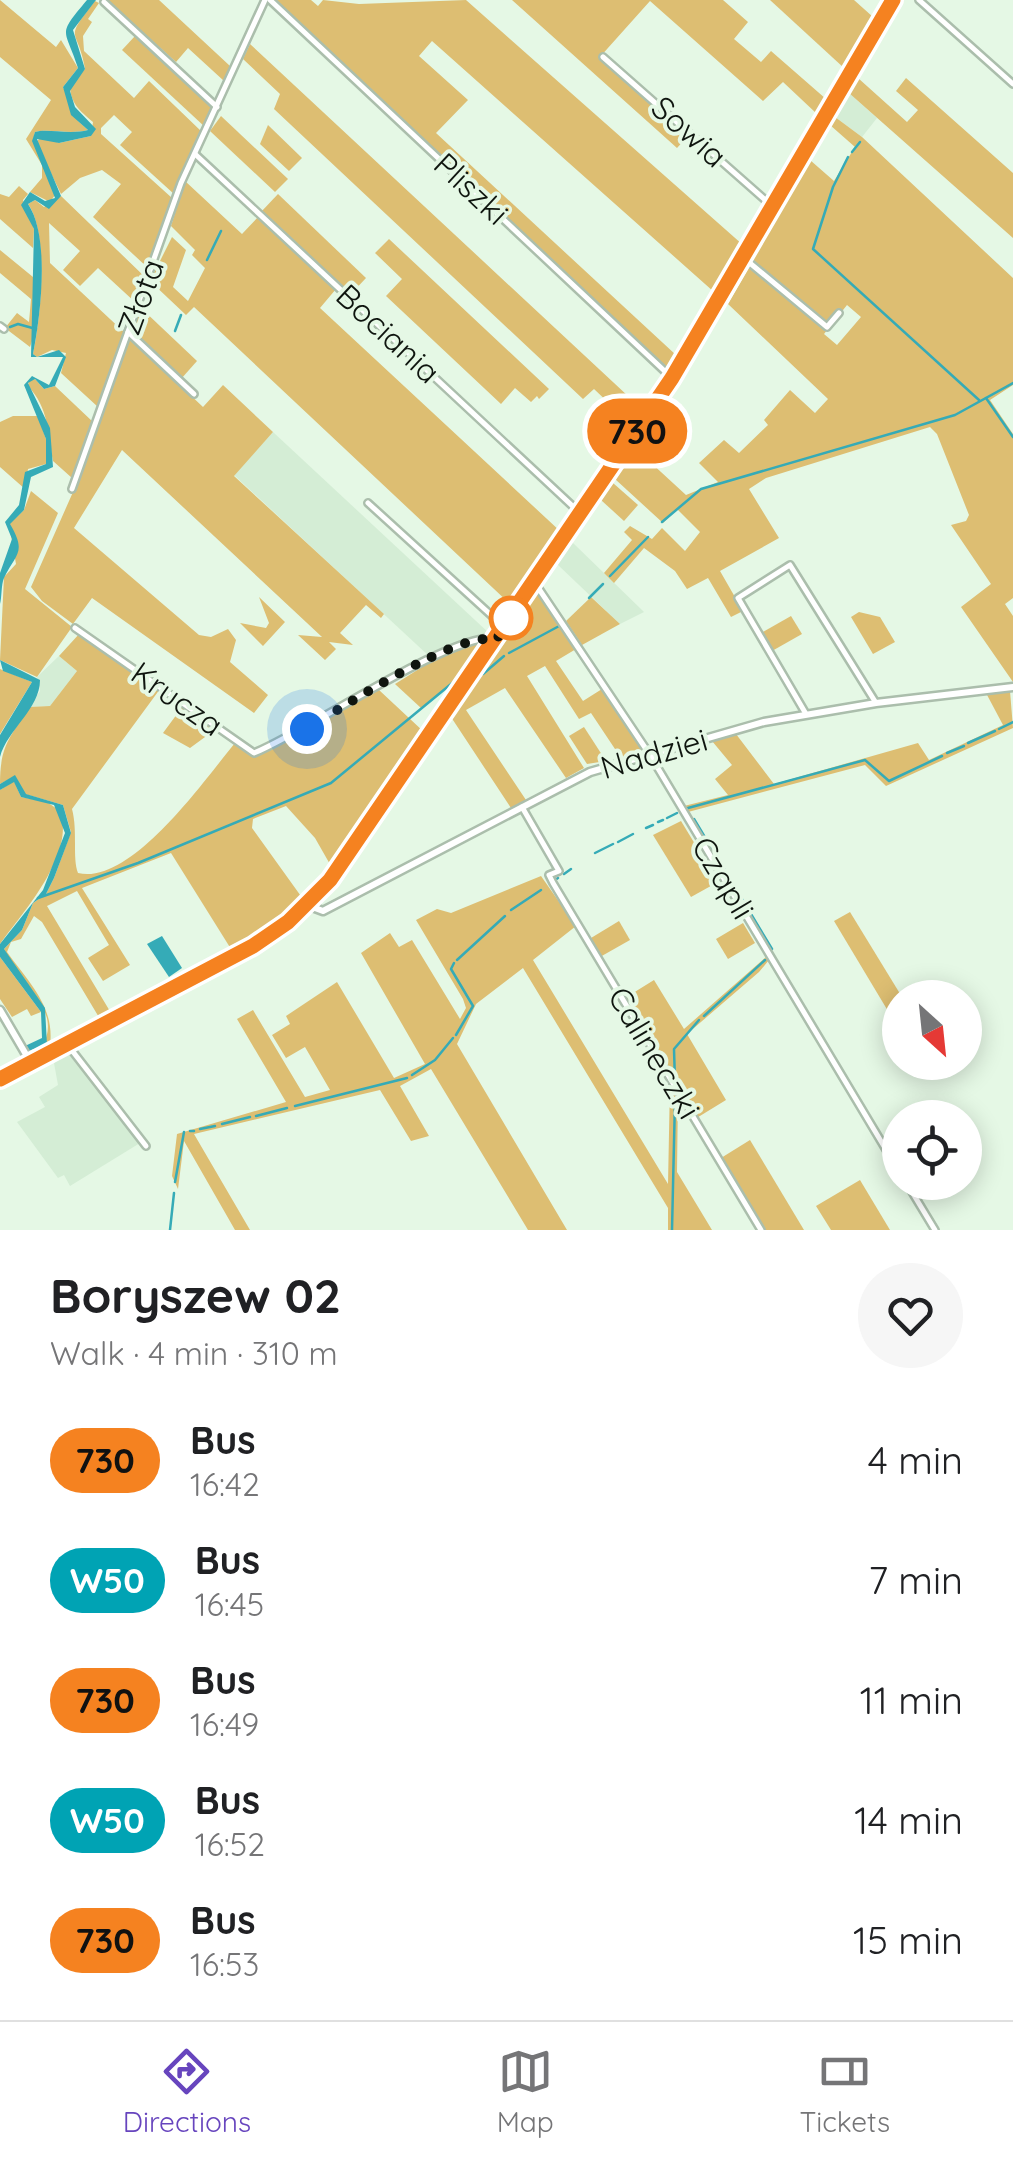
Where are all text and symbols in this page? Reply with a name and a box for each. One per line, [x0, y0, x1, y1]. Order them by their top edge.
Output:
street label: Sowia [644, 87, 736, 175]
street label: Pliszki [426, 144, 517, 233]
street label: Złota [108, 253, 172, 340]
street label: Bociania [328, 275, 449, 391]
line badge: 730 [580, 398, 694, 464]
text: 730 [607, 409, 667, 453]
unlabelled marker [490, 597, 532, 639]
street label: Krucza [124, 652, 231, 744]
your location [282, 704, 332, 754]
street label: Nadziei [596, 719, 712, 787]
street label: Czapli [684, 829, 764, 926]
street label: Calineczki [600, 979, 710, 1126]
north arrow [882, 980, 982, 1080]
map controls [882, 980, 982, 1200]
button: locate [882, 1100, 982, 1200]
button: heart [858, 1263, 963, 1368]
text: Boryszew 02 [50, 1265, 341, 1325]
text: Walk · 4 min · 310 m [50, 1333, 338, 1373]
text: Bus [190, 1416, 256, 1464]
text: 4 min [868, 1436, 963, 1484]
text: 730 [75, 1438, 135, 1482]
text: 16:42 [190, 1464, 260, 1504]
text: Bus [195, 1536, 260, 1584]
text: 7 min [868, 1556, 963, 1604]
text: W50 [70, 1558, 145, 1602]
text: 16:45 [195, 1584, 264, 1624]
text: Bus [190, 1656, 256, 1704]
text: 11 min [860, 1676, 963, 1724]
text: 730 [75, 1678, 135, 1722]
text: 16:49 [190, 1704, 259, 1744]
text: Bus [195, 1776, 260, 1824]
text: 14 min [854, 1796, 963, 1844]
text: W50 [70, 1798, 145, 1842]
text: 16:52 [195, 1824, 265, 1864]
text: Bus [190, 1896, 256, 1944]
text: 15 min [853, 1916, 963, 1964]
text: 730 [75, 1918, 135, 1962]
text: 16:53 [190, 1944, 259, 1984]
tab: Directions [123, 2044, 251, 2139]
tab: Map [497, 2044, 554, 2139]
tab: Tickets [799, 2044, 890, 2139]

